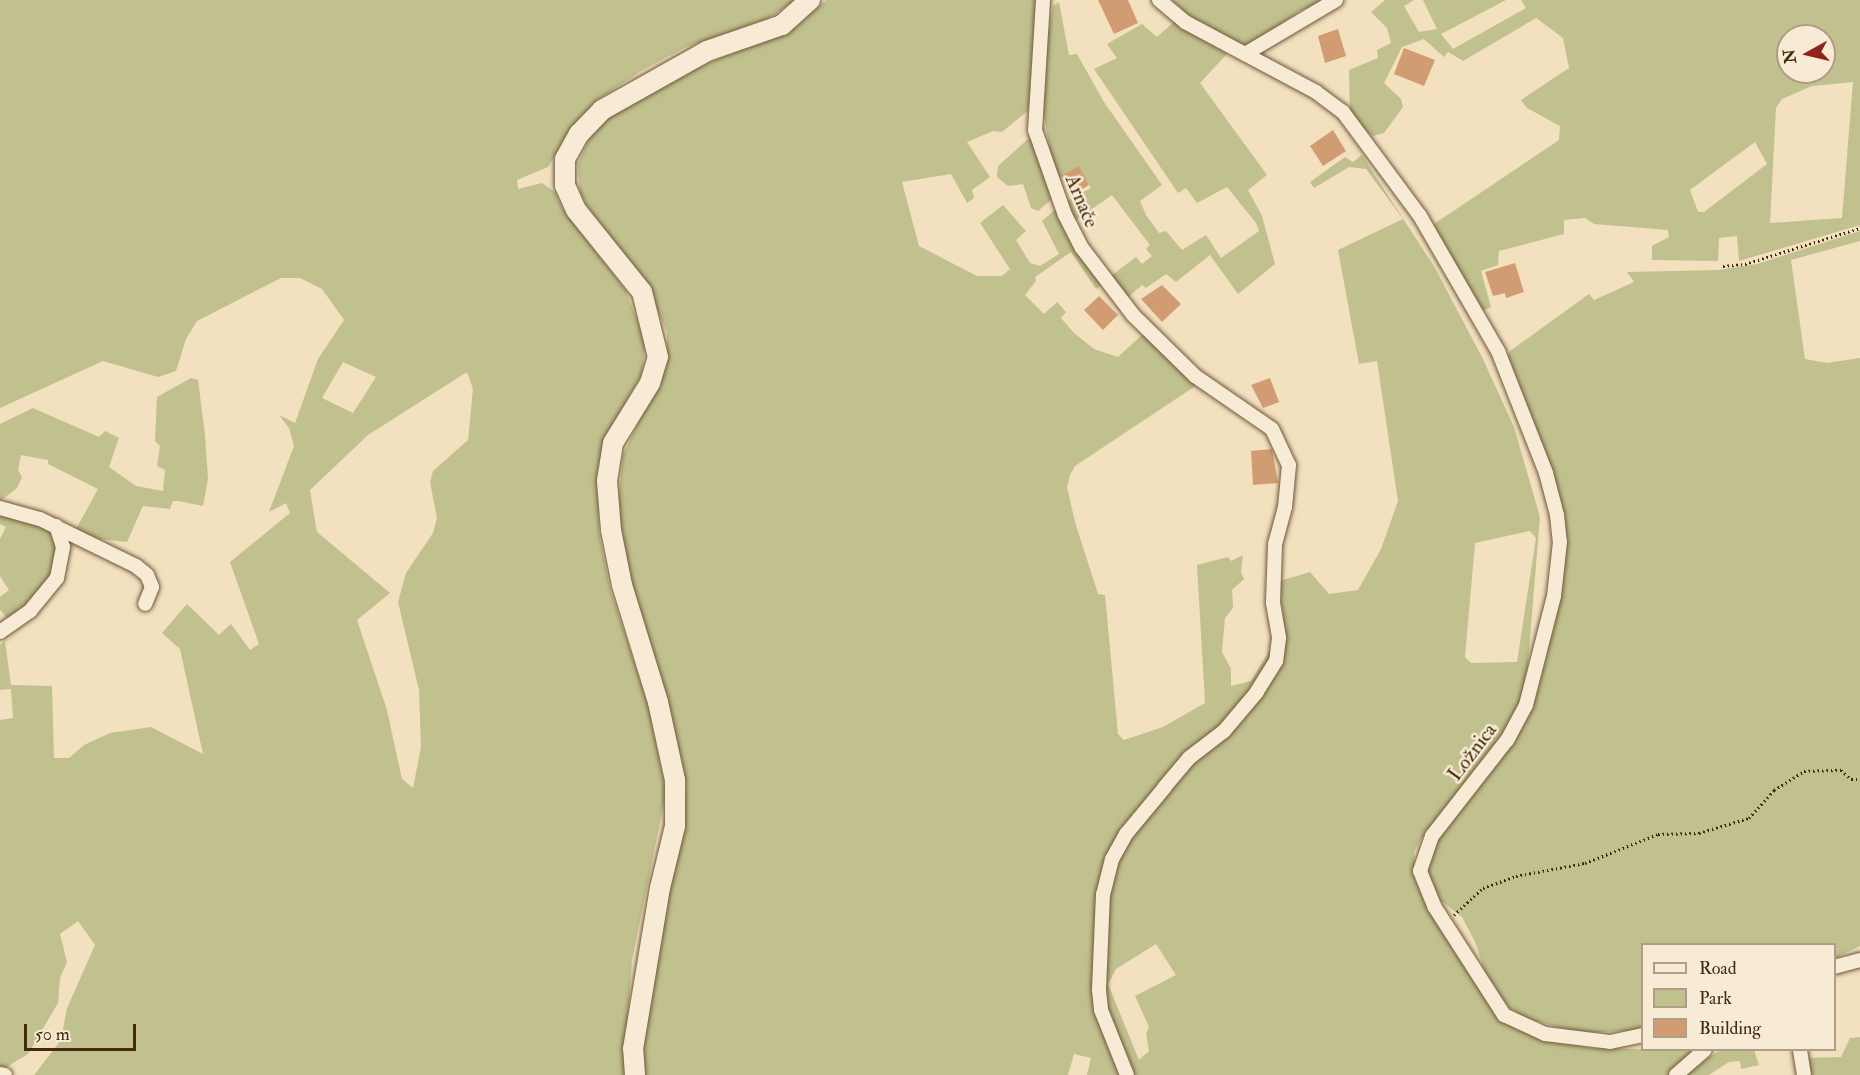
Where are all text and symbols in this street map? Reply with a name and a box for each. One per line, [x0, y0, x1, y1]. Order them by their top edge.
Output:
north arrow [1776, 24, 1836, 84]
text: N [1779, 48, 1801, 65]
street label: Arnače [1060, 171, 1104, 231]
street label: Ložnica [1443, 719, 1501, 785]
legend [1641, 943, 1836, 1051]
text: Road [1699, 957, 1737, 980]
text: Park [1699, 987, 1732, 1010]
scale bar [27, 1012, 140, 1050]
text: Building [1699, 1017, 1761, 1040]
text: 50 m [35, 1023, 70, 1046]

